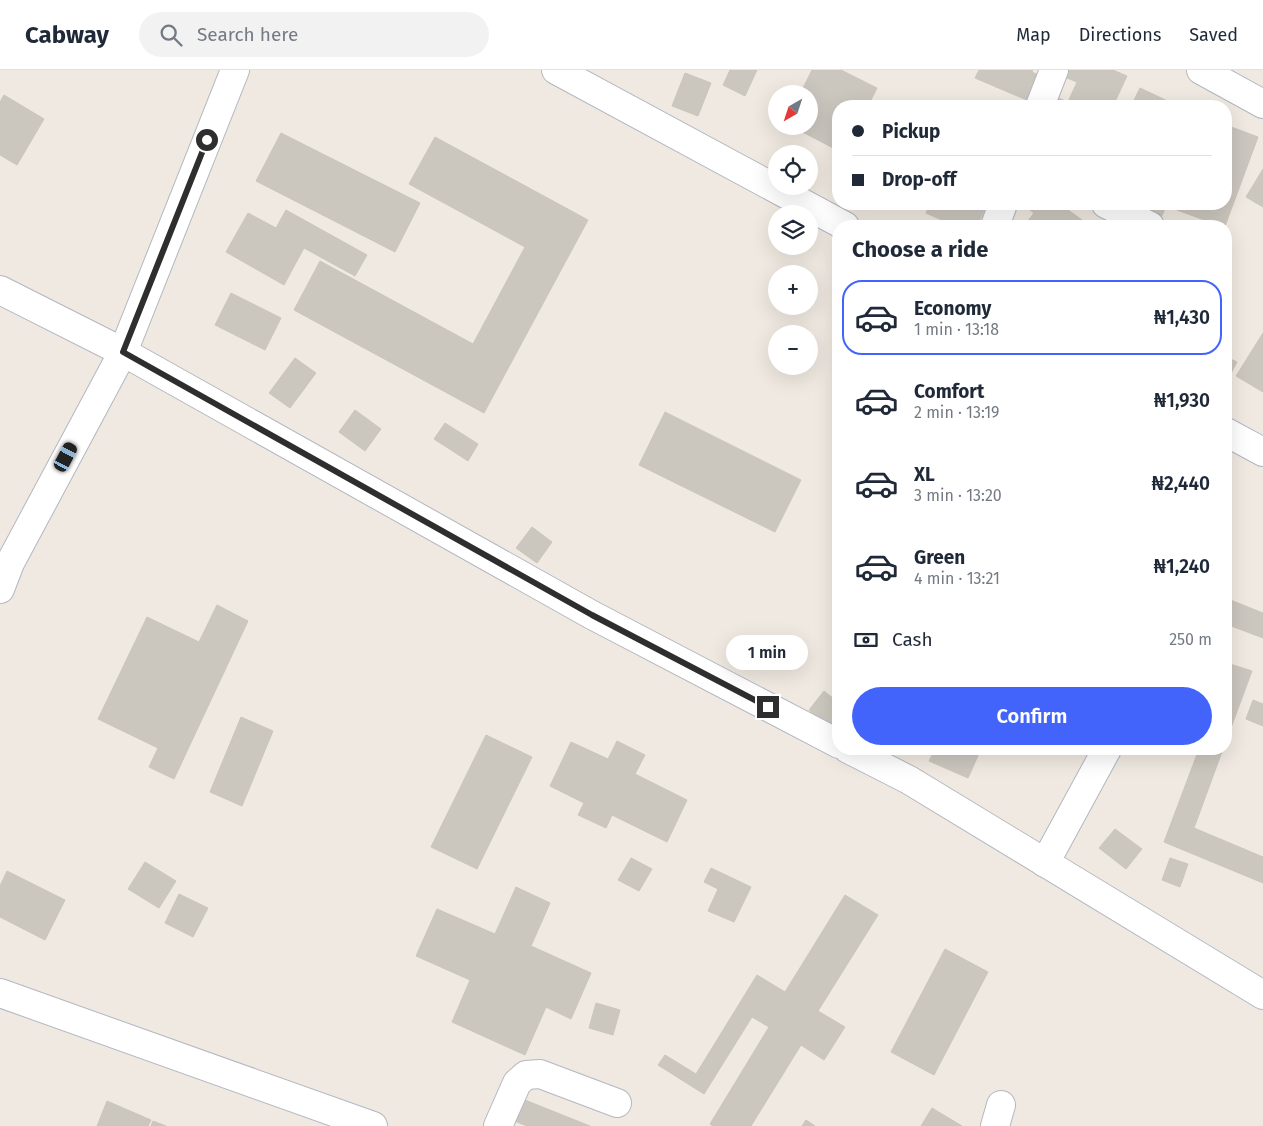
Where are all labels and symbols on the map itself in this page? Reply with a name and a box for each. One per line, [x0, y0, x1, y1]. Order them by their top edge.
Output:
north arrow [768, 85, 818, 135]
route start [196, 129, 218, 151]
car [52, 440, 79, 474]
callout: 1 min [727, 634, 809, 670]
route end [757, 696, 779, 718]

